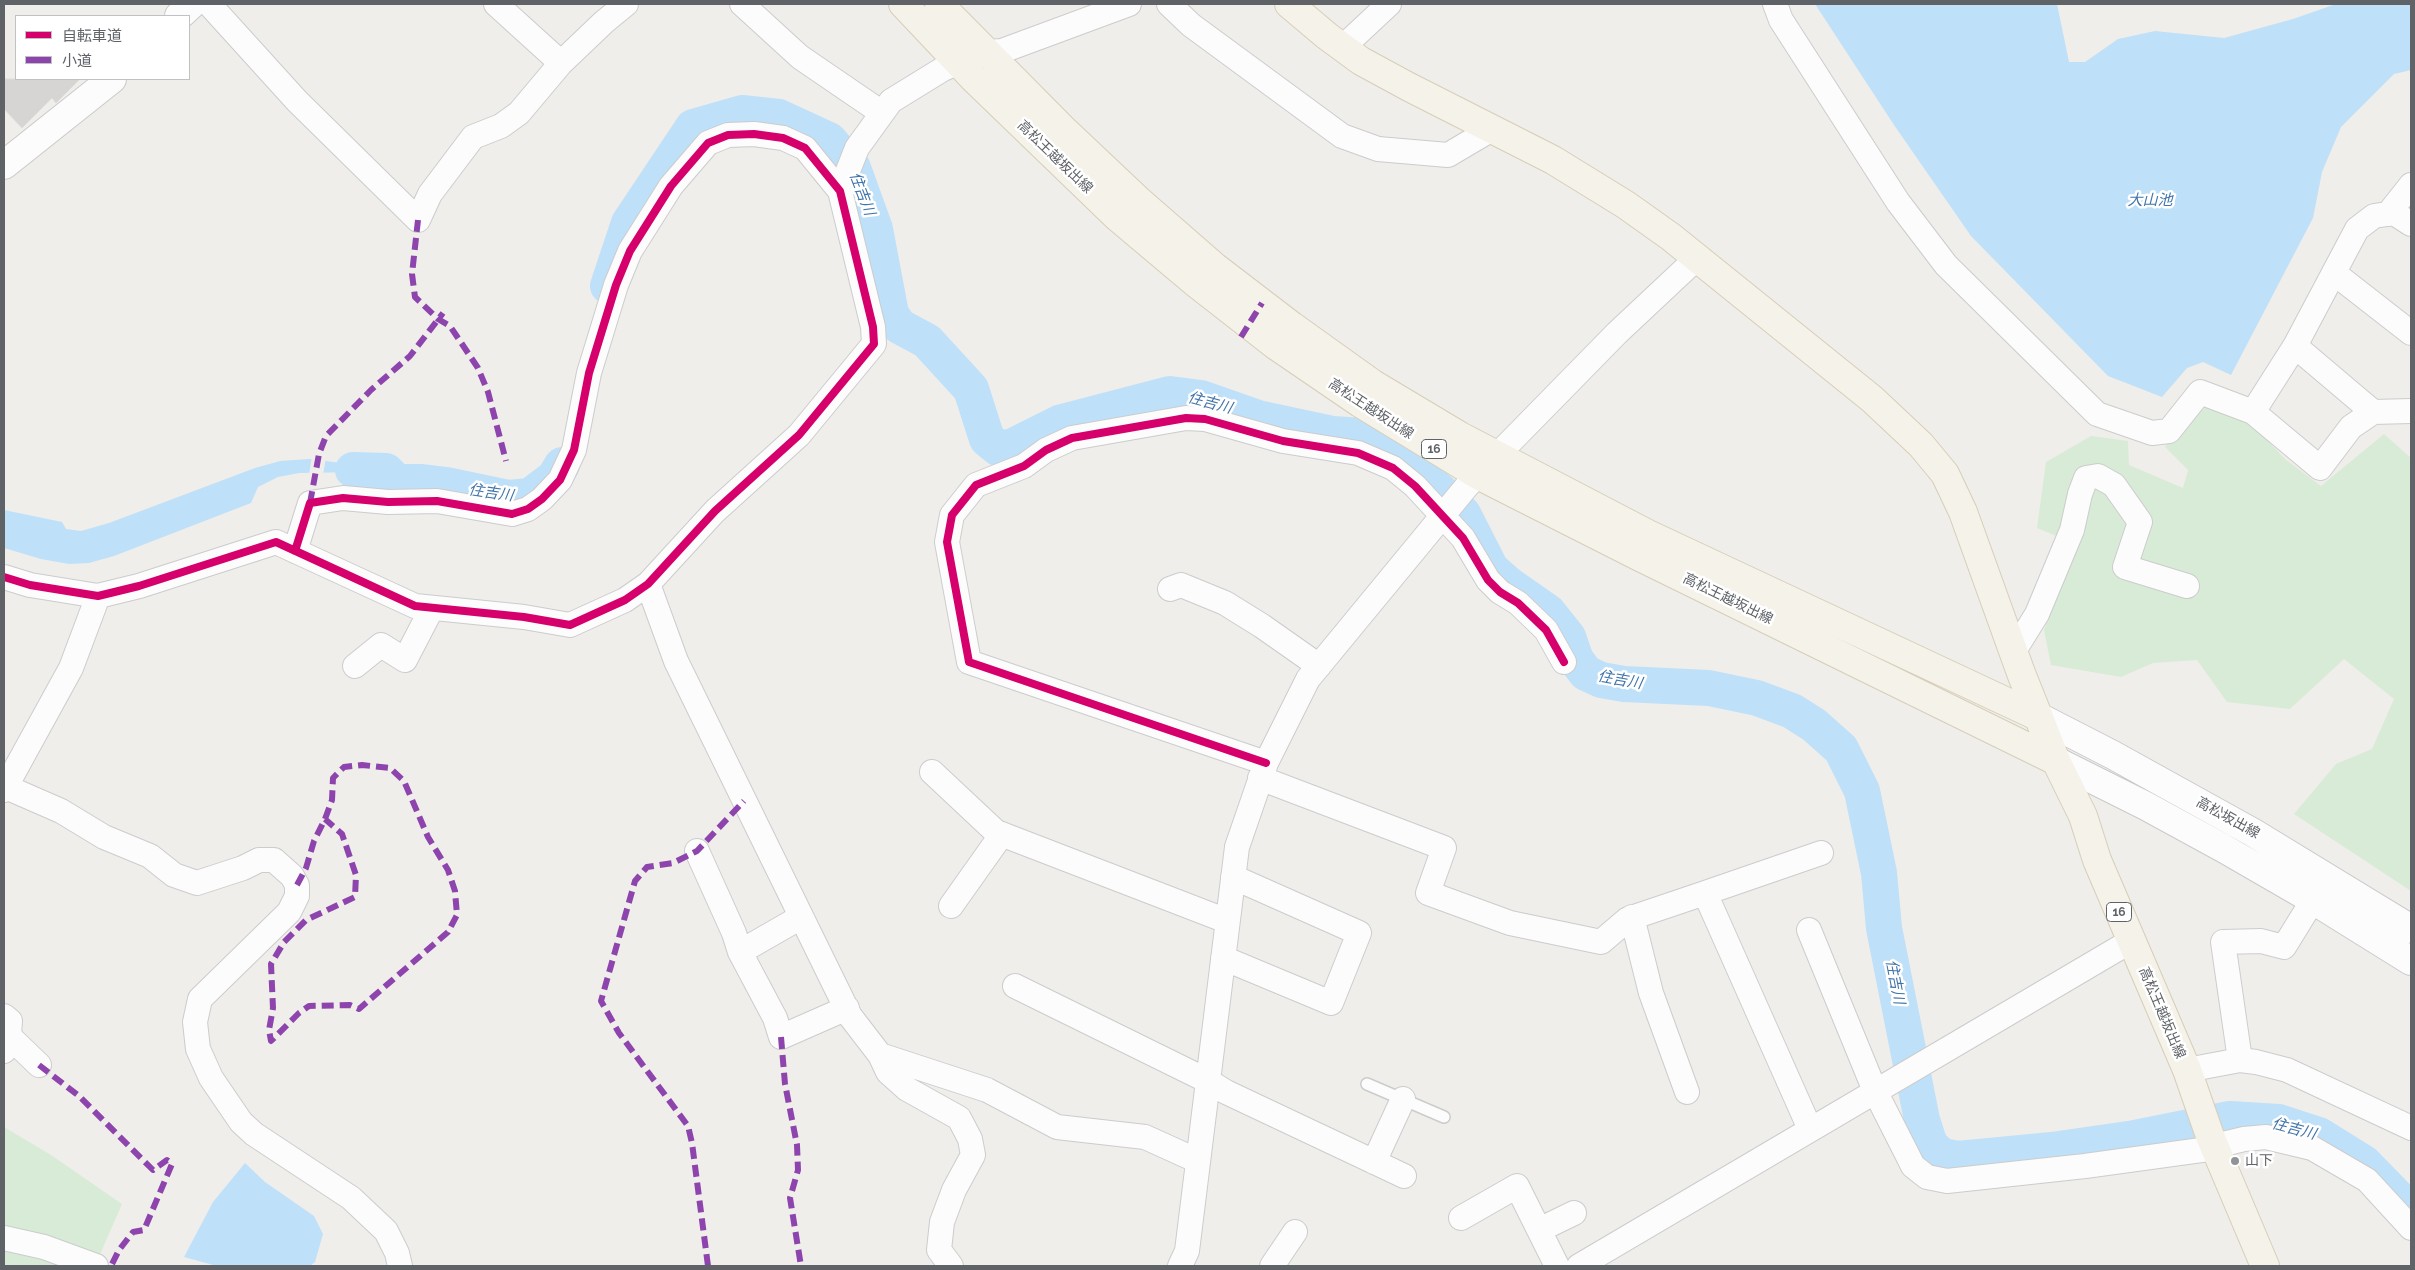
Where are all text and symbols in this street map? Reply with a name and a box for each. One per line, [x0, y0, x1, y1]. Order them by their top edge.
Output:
legend [15, 15, 190, 80]
text: 自転車道 [62, 27, 122, 45]
text: 小道 [62, 52, 92, 70]
street label: 高松王越坂出線 [1014, 117, 1096, 197]
water label: 住吉川 [846, 170, 878, 218]
water label: 大山池 [2128, 191, 2172, 209]
street label: 高松王越坂出線 [1325, 375, 1417, 443]
water label: 住吉川 [1186, 388, 1234, 418]
road number: 16 [1422, 439, 1446, 458]
water label: 住吉川 [467, 481, 515, 505]
street label: 高松王越坂出線 [1680, 570, 1776, 628]
water label: 住吉川 [1596, 667, 1644, 693]
street label: 高松坂出線 [2193, 794, 2263, 842]
road number: 16 [2106, 902, 2132, 922]
water label: 住吉川 [1882, 958, 1908, 1006]
street label: 高松王越坂出線 [2135, 965, 2189, 1061]
water label: 住吉川 [2270, 1114, 2318, 1144]
place label: 山下 [2245, 1153, 2273, 1169]
marker: 山下 [2229, 1155, 2241, 1167]

